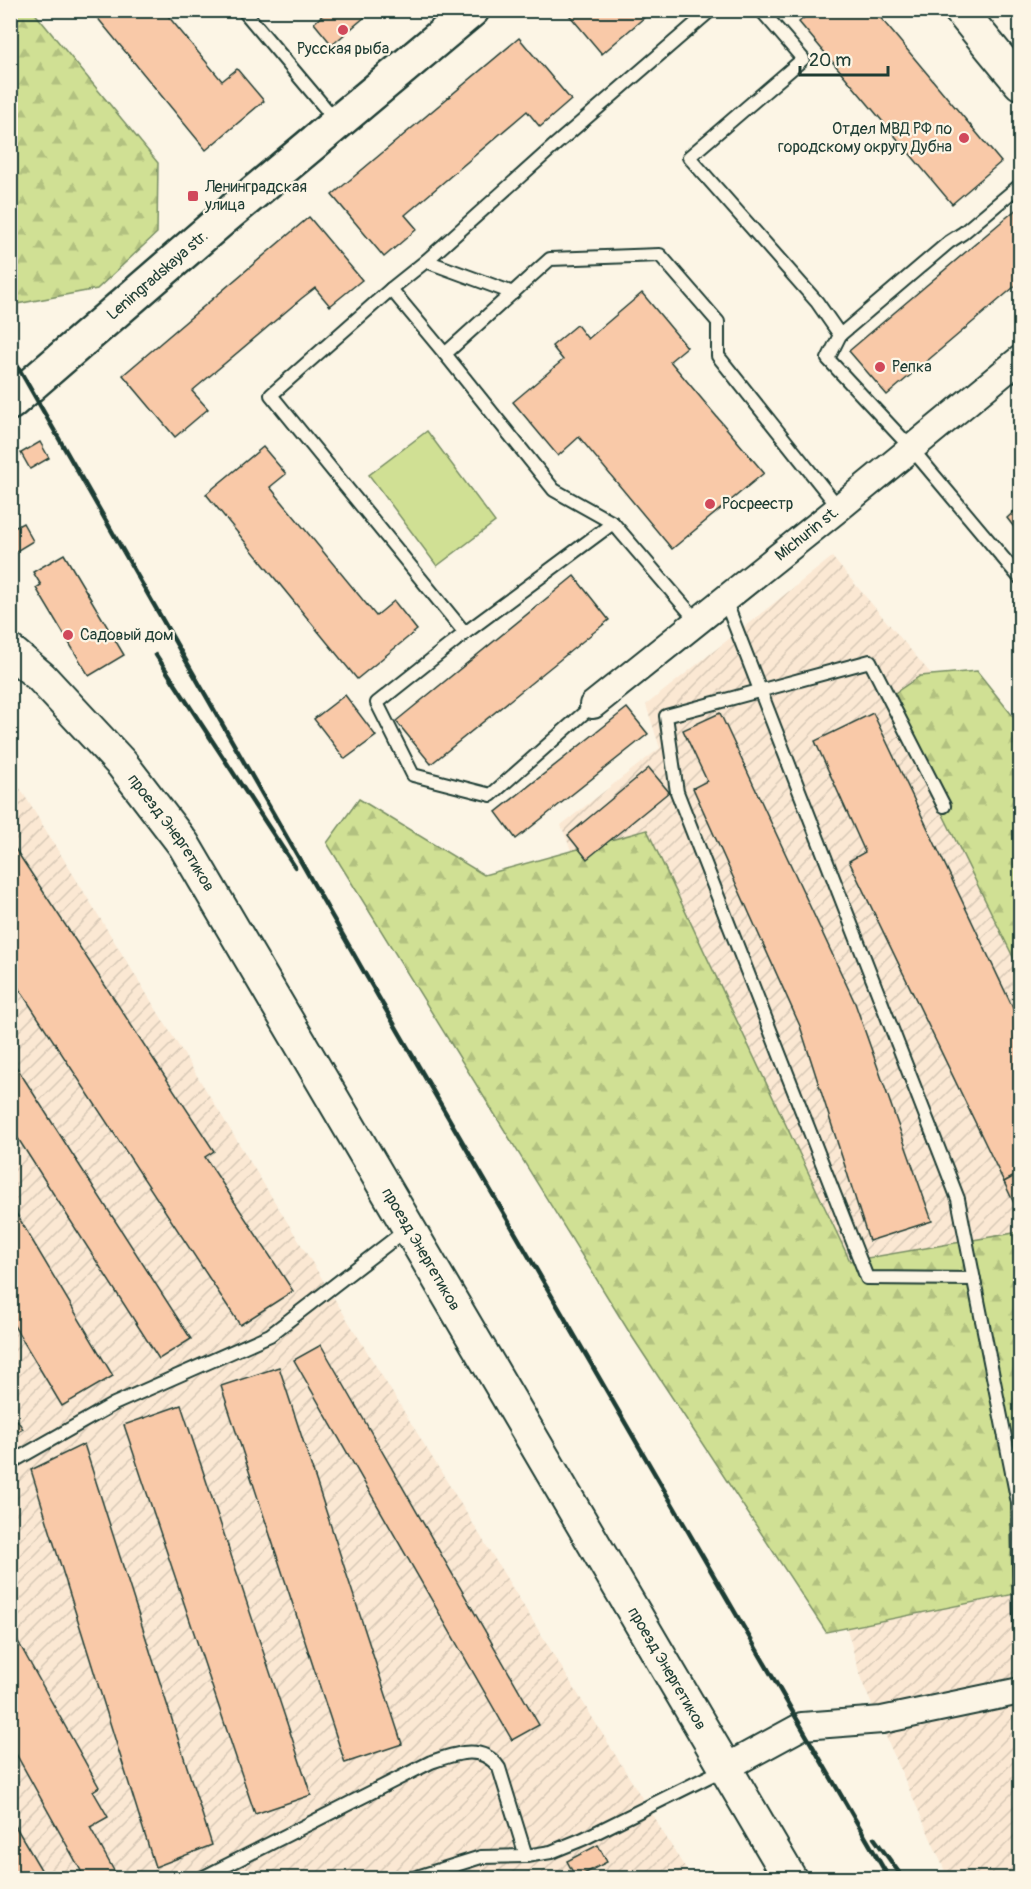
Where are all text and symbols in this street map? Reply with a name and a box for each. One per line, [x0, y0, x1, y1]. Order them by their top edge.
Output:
marker: Русская рыба [336, 23, 350, 37]
place label: Русская рыба [297, 39, 389, 59]
scale bar [800, 39, 888, 77]
text: 20 m [809, 49, 851, 72]
place label: Отдел МВД РФ по городскому округу Дубна [778, 119, 952, 157]
marker: Отдел МВД РФ по городскому округу Дубна [957, 131, 971, 145]
place label: Ленинградская улица [204, 177, 307, 215]
marker: Ленинградская улица [186, 189, 200, 203]
street label: Leningradskaya str. [103, 226, 212, 325]
place label: Репка [892, 357, 932, 377]
marker: Репка [873, 360, 887, 374]
place label: Росреестр [722, 494, 793, 514]
marker: Росреестр [703, 497, 717, 511]
street label: Michurin st. [771, 502, 843, 565]
place label: Садовый дом [80, 625, 174, 645]
marker: Садовый дом [61, 628, 75, 642]
street label: проезд Энергетиков [123, 770, 219, 895]
street label: проезд Энергетиков [377, 1184, 465, 1314]
street label: проезд Энергетиков [623, 1603, 711, 1734]

